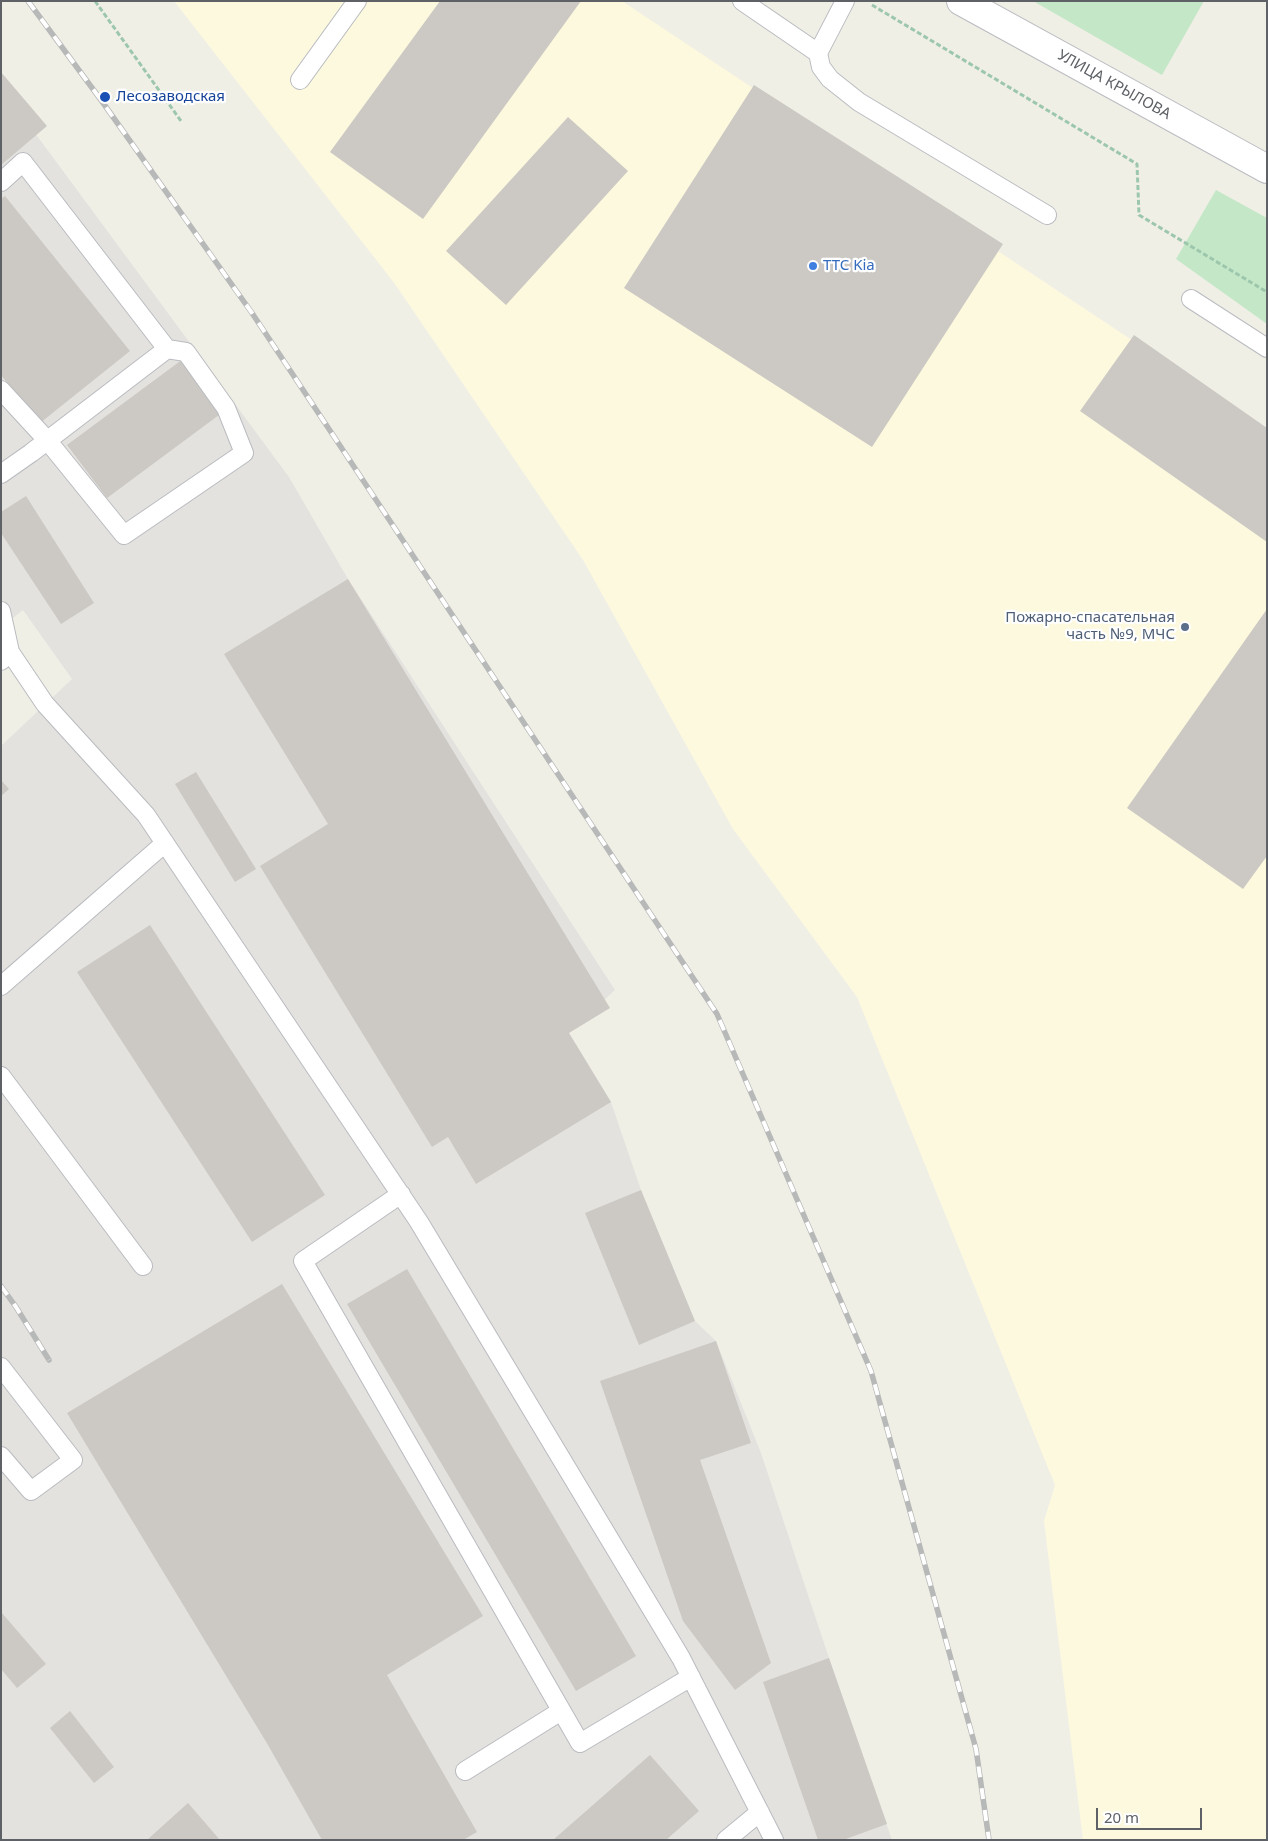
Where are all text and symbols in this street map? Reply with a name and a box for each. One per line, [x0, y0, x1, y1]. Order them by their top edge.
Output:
street label: УЛИЦА КРЫЛОВА [1054, 46, 1174, 124]
place label: Лесозаводская [116, 88, 225, 106]
marker: Лесозаводская [98, 90, 112, 104]
place label: ТТС Kia [823, 257, 875, 275]
marker: ТТС Kia [807, 260, 819, 272]
place label: Пожарно-спасательная часть №9, МЧС [1005, 609, 1175, 644]
marker: Пожарно-спасательная часть №9, МЧС [1179, 621, 1191, 633]
scale bar [1098, 1798, 1204, 1830]
text: 20 m [1104, 1807, 1139, 1827]

